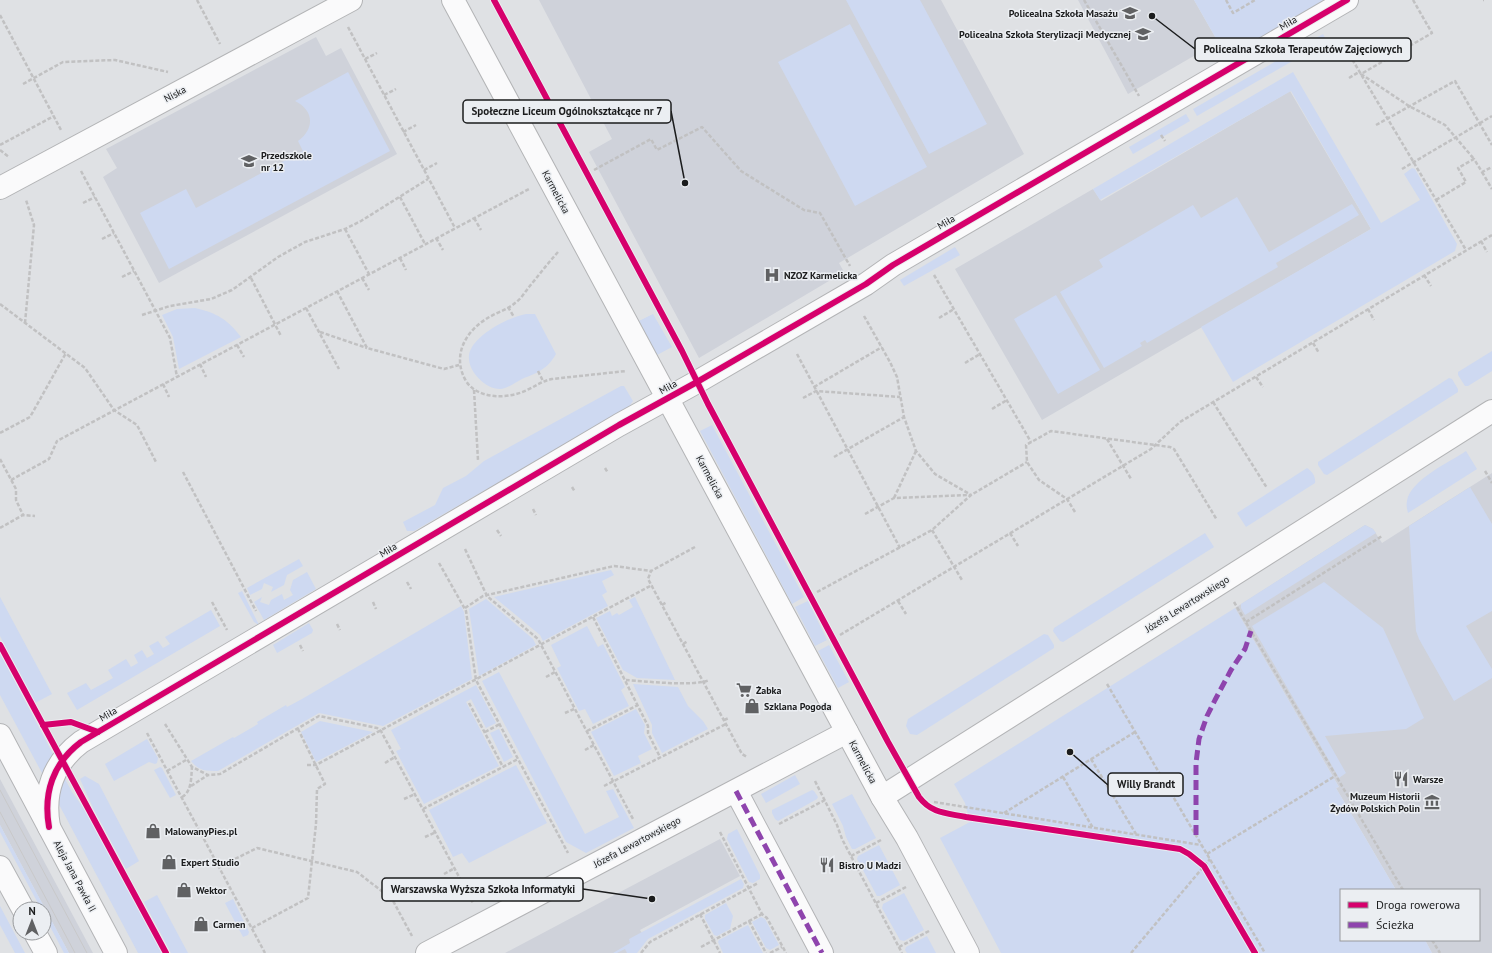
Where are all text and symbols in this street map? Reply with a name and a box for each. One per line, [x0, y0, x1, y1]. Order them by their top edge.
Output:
school or university icon: Policealna Szkoła Masażu [1121, 4, 1139, 22]
place label: Policealna Szkoła Masażu [1009, 7, 1118, 20]
street label: Miła [1277, 13, 1299, 33]
school or university icon: Policealna Szkoła Sterylizacji Medycznej [1134, 25, 1152, 43]
place label: Policealna Szkoła Sterylizacji Medycznej [959, 28, 1131, 41]
callout: Policealna Szkoła Terapeutów Zajęciowych [1195, 38, 1411, 61]
text: Policealna Szkoła Terapeutów Zajęciowych [1203, 42, 1403, 56]
street label: Niska [162, 83, 188, 105]
callout: Społeczne Liceum Ogólnokształcące nr 7 [463, 100, 671, 123]
text: Społeczne Liceum Ogólnokształcące nr 7 [471, 104, 663, 118]
place label: Przedszkole nr 12 [261, 149, 312, 174]
school or university icon: Przedszkole nr 12 [240, 152, 258, 170]
street label: Karmelicka [539, 168, 573, 216]
street label: Miła [935, 212, 957, 232]
hospital icon: NZOZ Karmelicka [763, 266, 781, 284]
place label: NZOZ Karmelicka [784, 269, 857, 282]
street label: Miła [657, 377, 679, 397]
street label: Karmelicka [693, 453, 727, 501]
street label: Miła [377, 540, 399, 560]
street label: Józefa Lewartowskiego [1142, 573, 1232, 636]
supermarket icon: Żabka [735, 681, 753, 699]
place label: Żabka [756, 684, 782, 697]
shop icon: Szklana Pogoda [743, 697, 761, 715]
place label: Szklana Pogoda [764, 700, 831, 713]
street label: Miła [97, 704, 119, 724]
street label: Karmelicka [846, 738, 880, 786]
restaurant icon: Warsze [1392, 770, 1410, 788]
callout: Willy Brandt [1108, 773, 1183, 796]
place label: Warsze [1413, 773, 1443, 786]
text: Willy Brandt [1117, 777, 1175, 791]
place label: Muzeum Historii Żydów Polskich Polin [1330, 790, 1420, 815]
museum icon: Muzeum Historii Żydów Polskich Polin [1423, 793, 1441, 811]
street label: Józefa Lewartowskiego [590, 813, 683, 871]
shop icon: MalowanyPies.pl [144, 822, 162, 840]
place label: MalowanyPies.pl [165, 825, 237, 838]
street label: Aleja Jana Pawła II [51, 838, 99, 914]
shop icon: Expert Studio [160, 853, 178, 871]
place label: Expert Studio [181, 856, 240, 869]
restaurant icon: Bistro U Madzi [818, 856, 836, 874]
place label: Bistro U Madzi [839, 859, 901, 872]
callout: Warszawska Wyższa Szkoła Informatyki [382, 878, 583, 901]
shop icon: Wektor [175, 881, 193, 899]
text: Warszawska Wyższa Szkoła Informatyki [391, 882, 575, 896]
place label: Wektor [196, 884, 227, 897]
legend [1340, 889, 1480, 941]
text: Droga rowerowa [1376, 897, 1460, 912]
north arrow [12, 901, 52, 941]
text: N [28, 904, 36, 918]
shop icon: Carmen [192, 915, 210, 933]
text: Ścieżka [1376, 917, 1414, 932]
place label: Carmen [213, 918, 246, 931]

